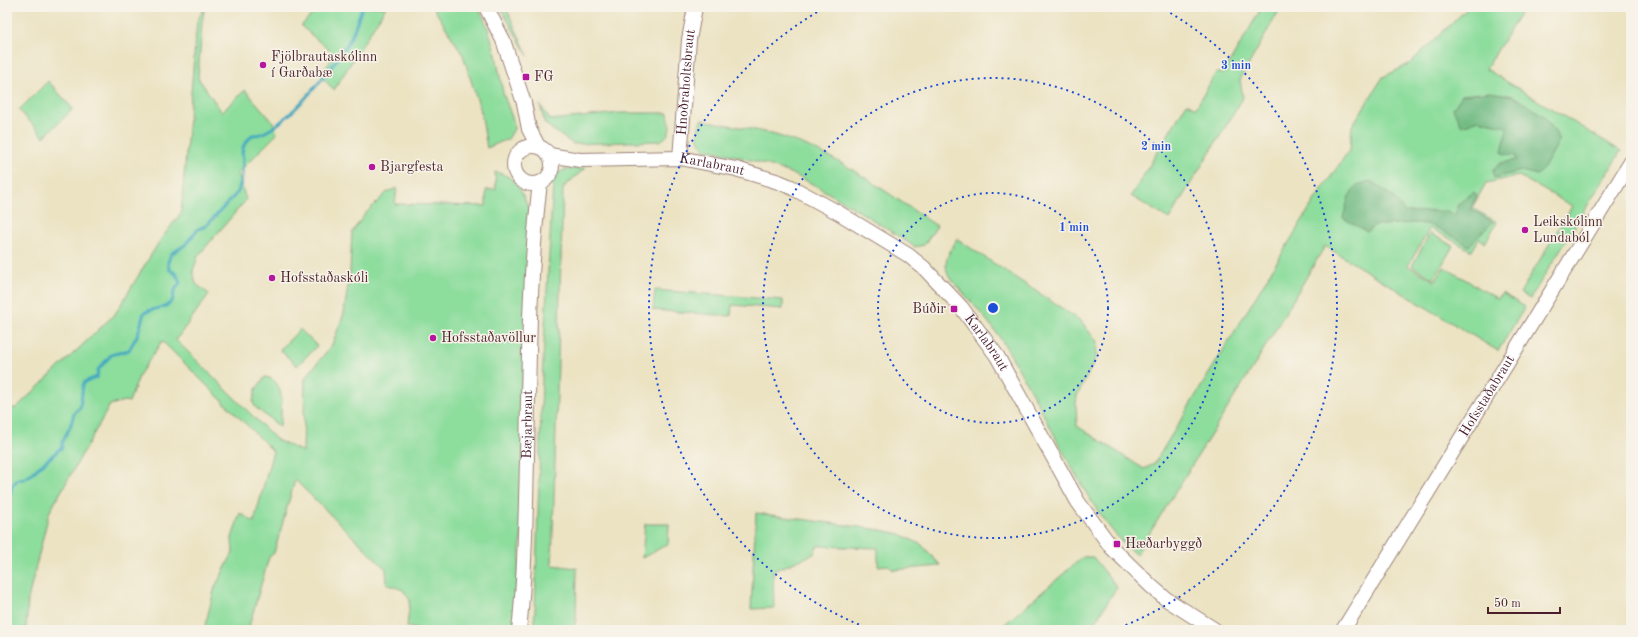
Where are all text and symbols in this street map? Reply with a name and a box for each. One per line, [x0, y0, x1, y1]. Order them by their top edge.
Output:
street label: Hnoðraholtsbraut [675, 28, 698, 136]
place label: Fjölbrautaskólinn í Garðabæ [271, 50, 378, 80]
marker: Fjölbrautaskólinn í Garðabæ [258, 60, 268, 70]
text: 3 min [1221, 60, 1251, 72]
place label: FG [534, 70, 554, 84]
marker: FG [521, 72, 531, 82]
text: 2 min [1141, 141, 1171, 153]
street label: Karlabraut [678, 151, 746, 178]
place label: Bjargfesta [380, 160, 443, 174]
marker: Bjargfesta [367, 162, 377, 172]
place label: Leikskólinn Lundaból [1533, 215, 1603, 245]
text: 1 min [1059, 222, 1089, 234]
marker: Leikskólinn Lundaból [1520, 225, 1530, 235]
place label: Hofsstaðaskóli [280, 271, 369, 285]
marker: Hofsstaðaskóli [267, 273, 277, 283]
centre of rings [986, 301, 1000, 315]
place label: Búðir [912, 302, 946, 316]
marker: Búðir [949, 304, 959, 314]
street label: Karlabraut [962, 312, 1011, 374]
place label: Hofsstaðavöllur [441, 331, 536, 345]
marker: Hofsstaðavöllur [428, 333, 438, 343]
street label: Hofsstaðabraut [1457, 353, 1517, 439]
street label: Bæjarbraut [520, 390, 535, 459]
place label: Hæðarbyggð [1125, 537, 1202, 551]
marker: Hæðarbyggð [1112, 539, 1122, 549]
scale bar [1488, 589, 1560, 615]
text: 50 m [1494, 597, 1521, 610]

